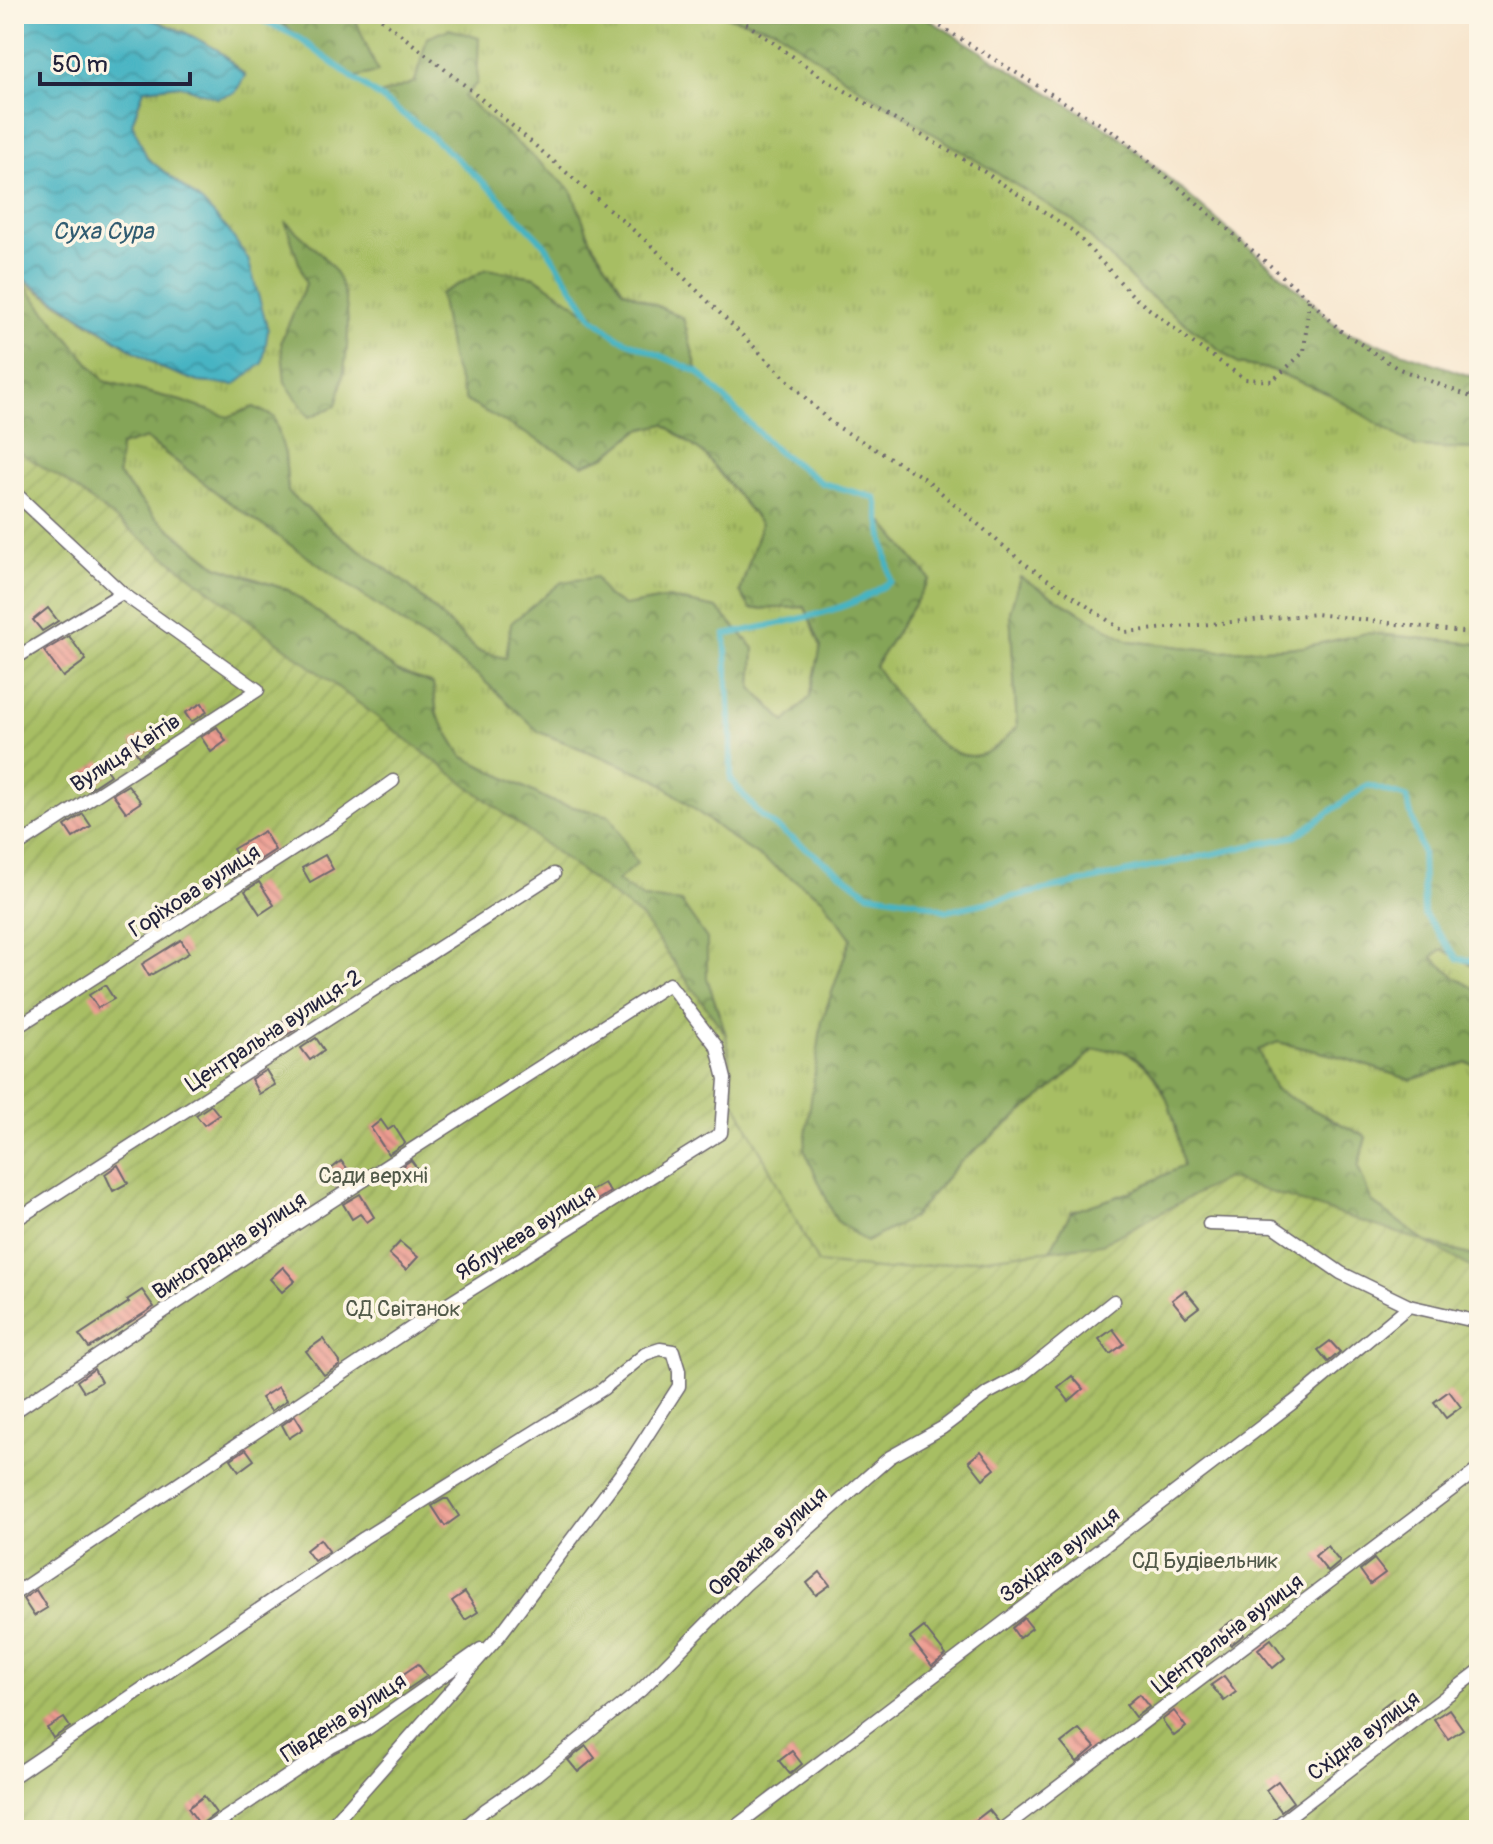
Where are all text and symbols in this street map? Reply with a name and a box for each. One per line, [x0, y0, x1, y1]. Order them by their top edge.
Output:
scale bar [40, 36, 190, 86]
text: 50 m [52, 50, 108, 79]
water label: Суха Сура [53, 217, 155, 246]
street label: Вулиця Квітів [65, 707, 186, 799]
street label: Горіхова вулиця [124, 838, 265, 944]
street label: Центральна вулиця-2 [180, 964, 367, 1098]
park label: Сади верхні [318, 1162, 428, 1190]
street label: Яблунева вулиця [450, 1179, 601, 1287]
street label: Виноградна вулиця [147, 1186, 312, 1306]
park label: СД Світанок [345, 1295, 461, 1323]
street label: Овражна вулиця [702, 1481, 833, 1603]
street label: Західна вулиця [994, 1501, 1125, 1609]
park label: СД Будівельник [1132, 1547, 1278, 1575]
street label: Центральна вулиця [1146, 1568, 1309, 1700]
street label: Південа вулиця [276, 1667, 411, 1769]
street label: Східна вулиця [1302, 1684, 1425, 1787]

